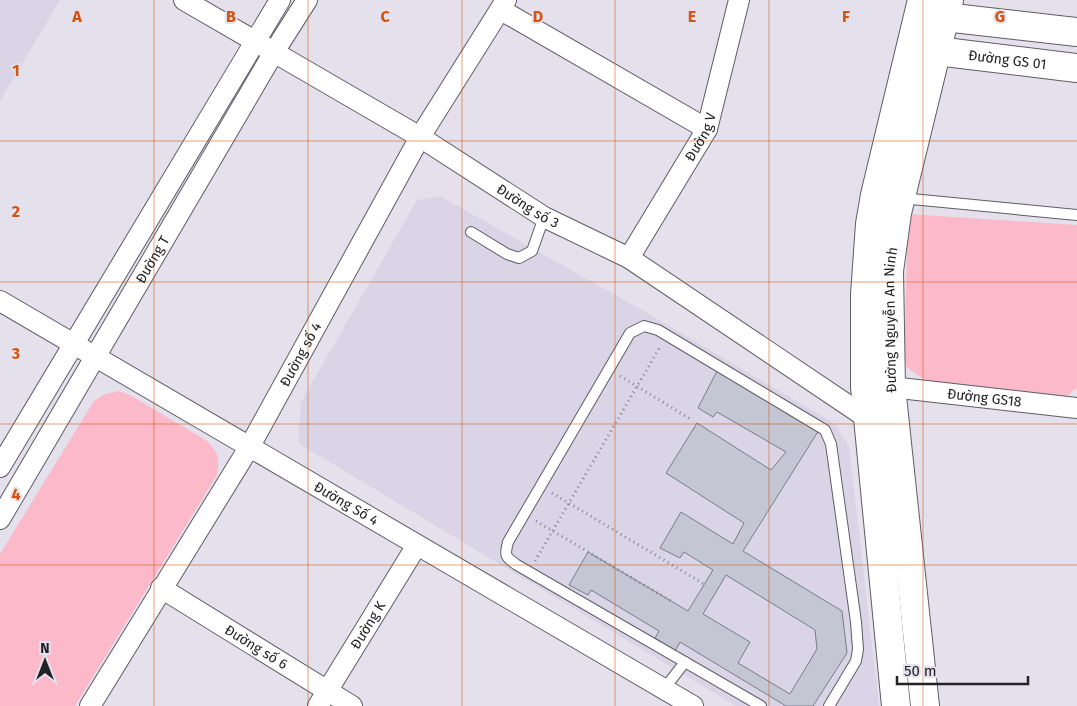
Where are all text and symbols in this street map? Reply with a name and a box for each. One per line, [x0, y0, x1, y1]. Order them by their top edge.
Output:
text: A [71, 7, 82, 26]
text: B [226, 7, 236, 26]
text: C [380, 7, 390, 26]
text: D [533, 7, 543, 26]
text: E [688, 7, 696, 26]
text: F [842, 7, 850, 26]
text: G [995, 7, 1005, 26]
street label: Đường GS 01 [967, 46, 1047, 73]
text: 1 [12, 61, 20, 80]
street label: Đường V [681, 111, 719, 164]
street label: Đường số 3 [493, 180, 562, 231]
text: 2 [12, 202, 20, 221]
street label: Đường T [132, 232, 173, 286]
street label: Đường Nguyễn An Ninh [880, 246, 901, 394]
street label: Đường số 4 [276, 319, 325, 389]
text: 3 [11, 344, 20, 363]
street label: Đường GS18 [946, 385, 1023, 410]
street label: Đường Số 4 [311, 478, 382, 529]
text: 4 [11, 485, 21, 504]
street label: Đường K [347, 597, 389, 652]
street label: Đường số 6 [222, 621, 291, 673]
north arrow [20, 636, 70, 686]
text: N [40, 640, 50, 657]
scale bar [897, 654, 1028, 686]
text: 50 m [904, 662, 937, 680]

